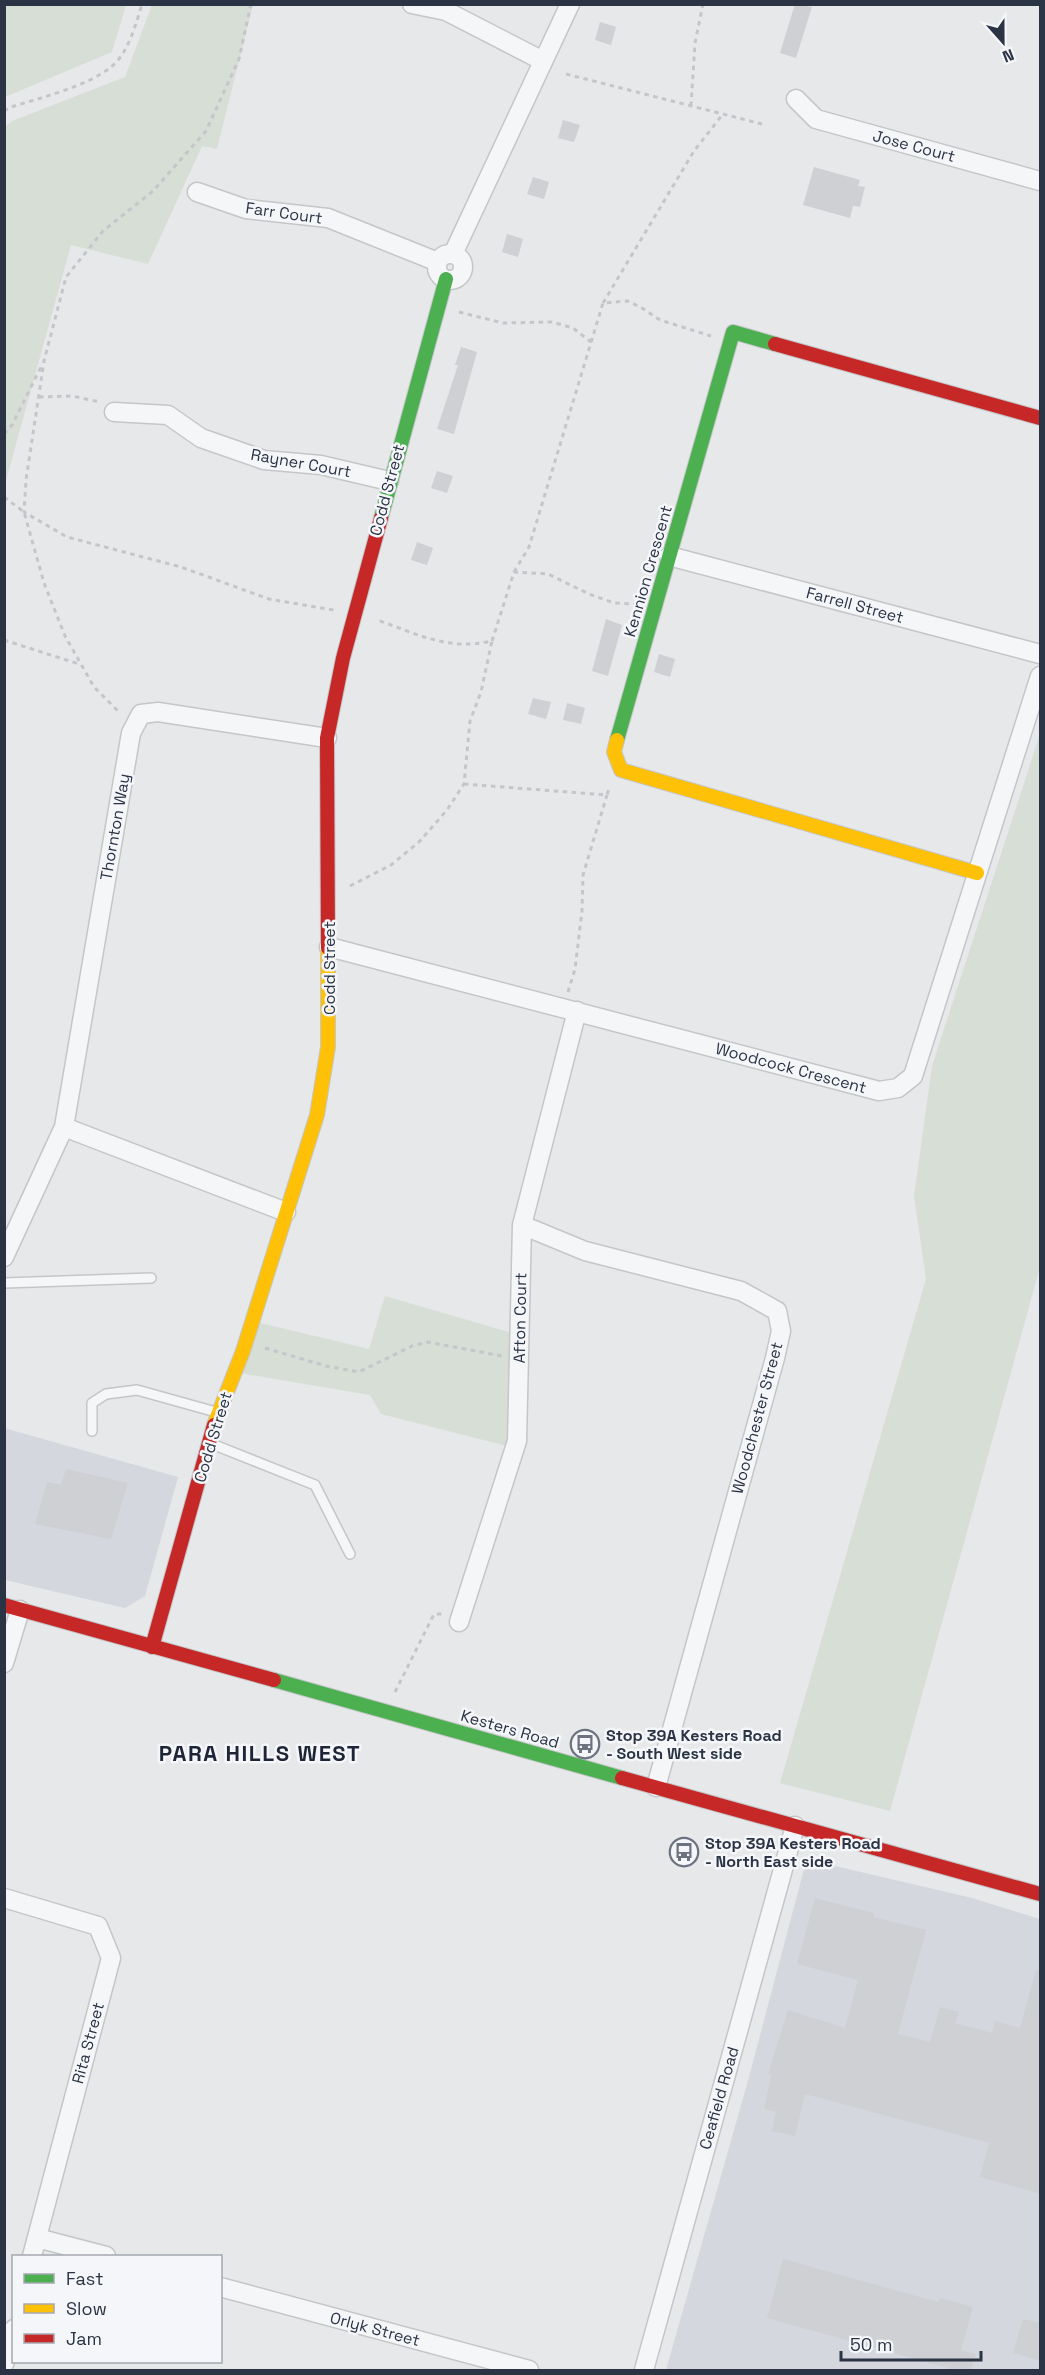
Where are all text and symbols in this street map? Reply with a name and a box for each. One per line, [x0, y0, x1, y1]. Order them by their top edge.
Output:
north arrow [973, 12, 1033, 72]
text: N [999, 44, 1017, 67]
street label: Jose Court [871, 125, 957, 167]
street label: Farr Court [244, 197, 324, 229]
street label: Codd Street [365, 442, 409, 538]
street label: Rayner Court [249, 444, 353, 482]
street label: Kennion Crescent [619, 503, 677, 639]
street label: Farrell Street [804, 582, 906, 628]
street label: Thornton Way [95, 772, 135, 882]
street label: Codd Street [319, 921, 340, 1015]
street label: Woodcock Crescent [713, 1038, 869, 1098]
street label: Afton Court [509, 1272, 531, 1364]
street label: Woodchester Street [727, 1340, 787, 1496]
street label: Codd Street [189, 1389, 237, 1485]
street label: Kesters Road [458, 1705, 562, 1753]
place label: Stop 39A Kesters Road - South West side [606, 1725, 782, 1764]
bus stop icon: Stop 39A Kesters Road - South West side [569, 1728, 601, 1760]
district label: PARA HILLS WEST [159, 1739, 361, 1767]
place label: Stop 39A Kesters Road - North East side [705, 1833, 881, 1872]
bus stop icon: Stop 39A Kesters Road - North East side [668, 1836, 700, 1868]
street label: Rita Street [67, 2000, 109, 2086]
street label: Ceafield Road [694, 2044, 744, 2152]
legend [12, 2255, 222, 2363]
text: Fast [66, 2267, 103, 2290]
text: Slow [66, 2297, 107, 2320]
street label: Orlyk Street [328, 2307, 422, 2351]
scale bar [841, 2324, 980, 2362]
text: Jam [66, 2327, 102, 2350]
text: 50 m [850, 2333, 892, 2356]

